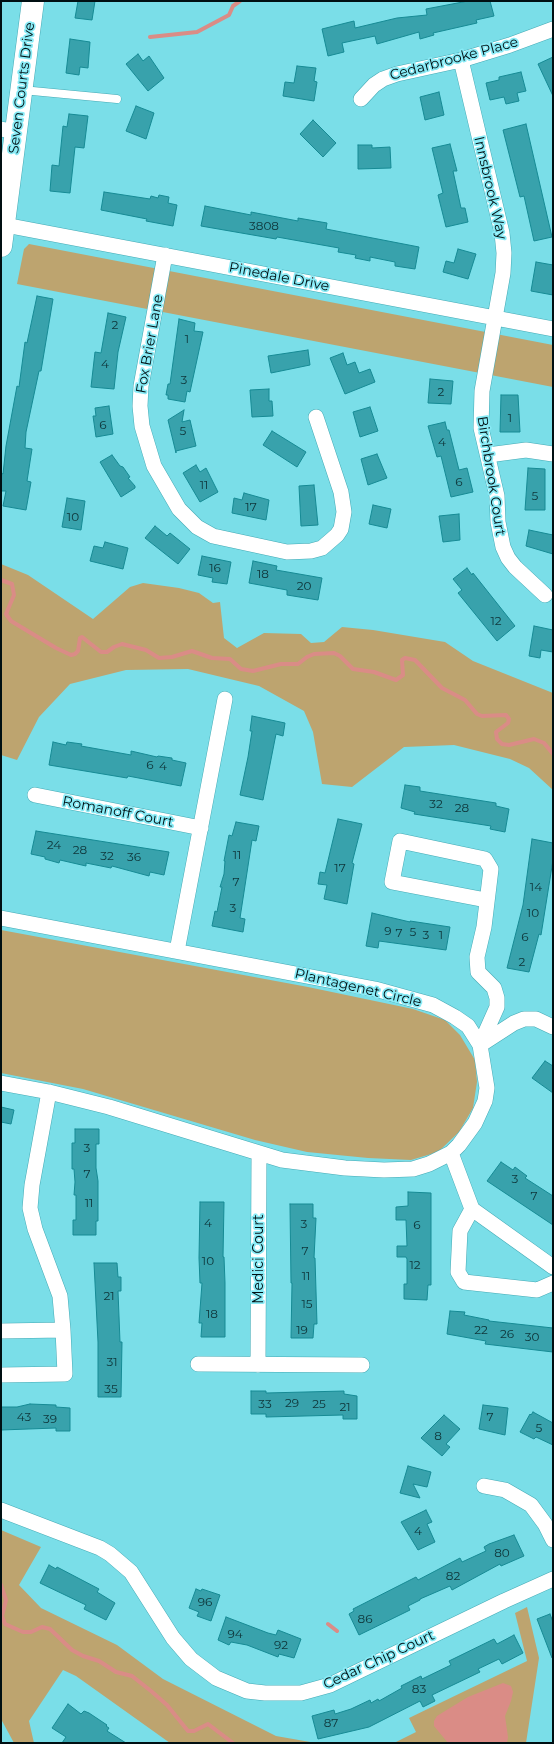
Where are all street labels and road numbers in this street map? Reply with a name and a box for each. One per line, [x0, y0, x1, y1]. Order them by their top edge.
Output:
street label: Seven Courts Drive [6, 21, 38, 155]
street label: Cedarbrooke Place [388, 34, 520, 84]
street label: Innsbrook Way [470, 135, 510, 241]
street label: Pinedale Drive [227, 259, 331, 295]
street label: Fox Brier Lane [133, 293, 167, 395]
street label: Birchbrook Court [473, 415, 509, 537]
street label: Romanoff Court [61, 793, 175, 831]
street label: Plantagenet Circle [293, 965, 423, 1011]
street label: Medici Court [251, 1214, 267, 1304]
street label: Cedar Chip Court [321, 1627, 437, 1693]

